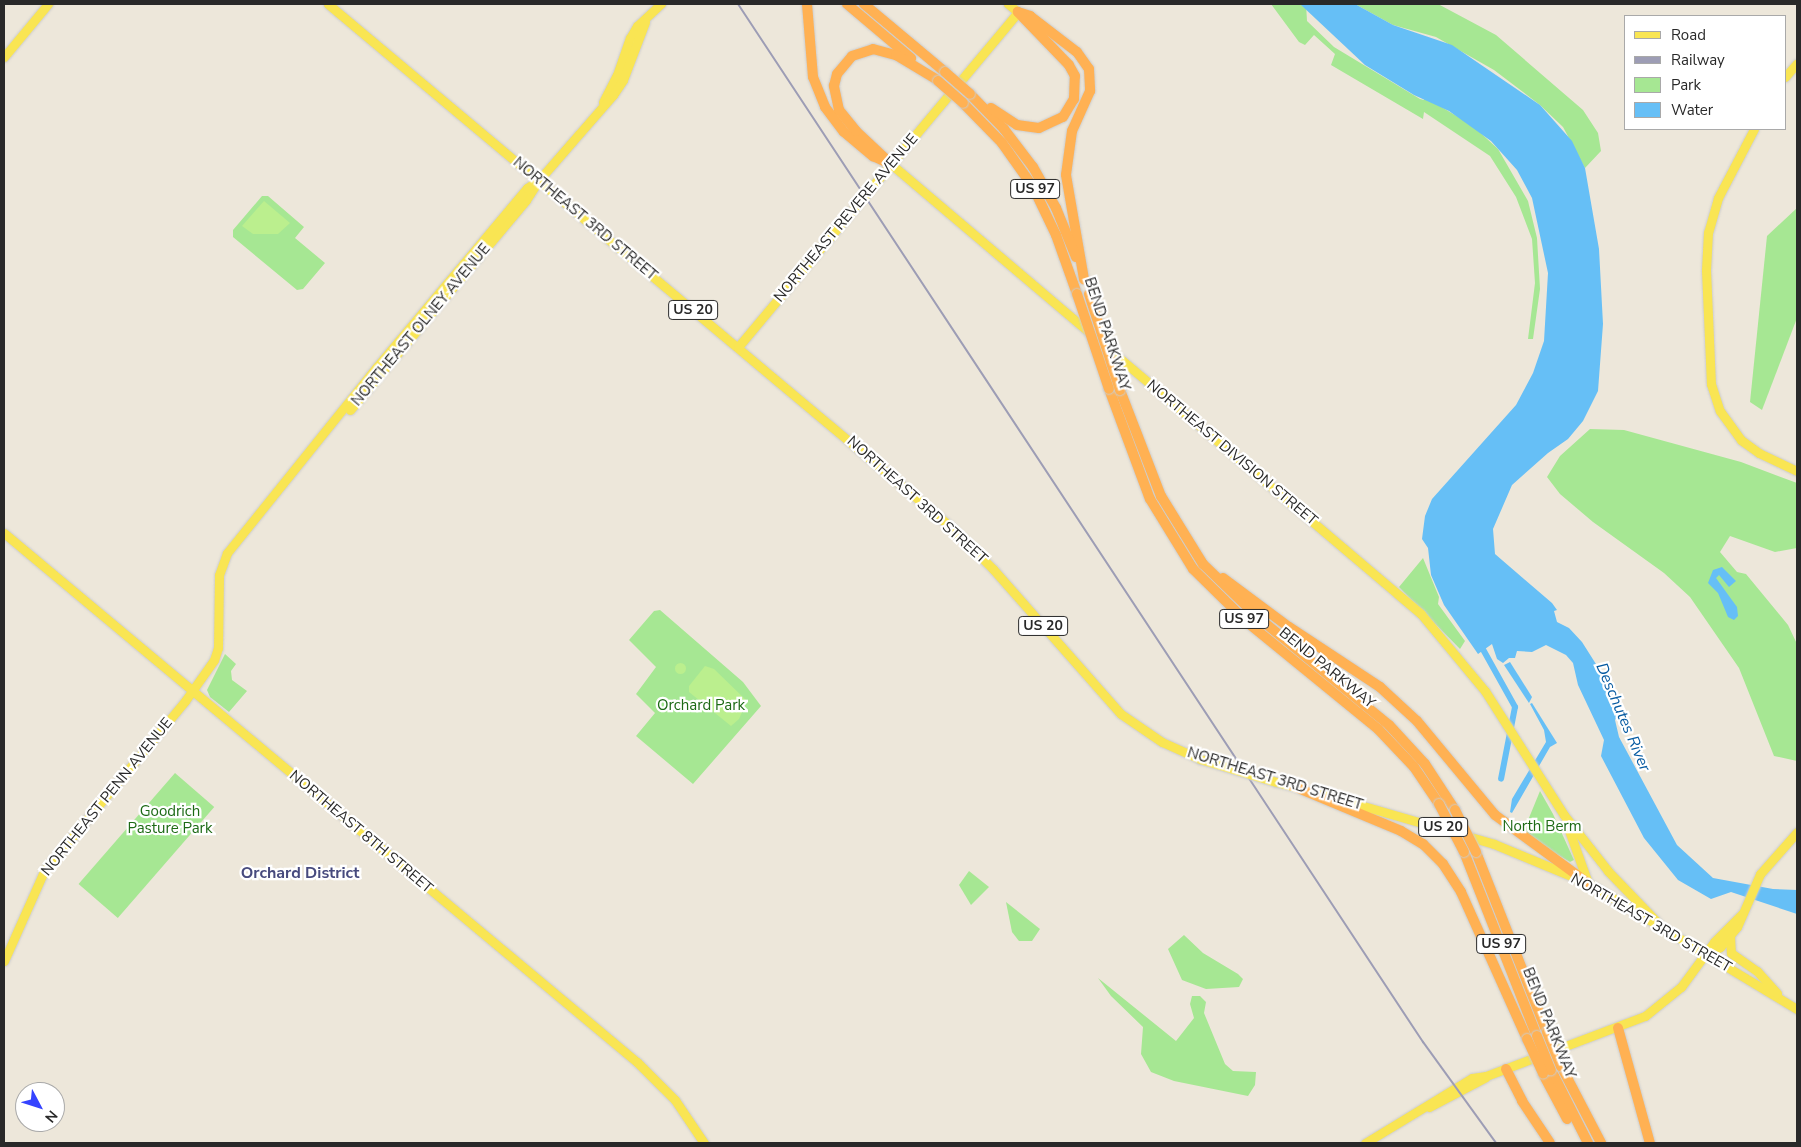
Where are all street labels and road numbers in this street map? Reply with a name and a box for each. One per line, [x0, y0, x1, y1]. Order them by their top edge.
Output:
street label: NORTHEAST REVERE AVENUE [770, 130, 922, 306]
street label: NORTHEAST 3RD STREET [509, 153, 661, 285]
road number: US 97 [1010, 178, 1060, 200]
street label: NORTHEAST OLNEY AVENUE [348, 240, 494, 410]
street label: BEND PARKWAY [1080, 275, 1134, 393]
road number: US 20 [668, 298, 718, 322]
street label: NORTHEAST DIVISION STREET [1143, 376, 1321, 530]
street label: NORTHEAST 3RD STREET [843, 432, 991, 568]
road number: US 97 [1219, 608, 1269, 630]
road number: US 20 [1018, 614, 1068, 638]
street label: BEND PARKWAY [1275, 624, 1379, 712]
street label: NORTHEAST PENN AVENUE [38, 714, 176, 880]
street label: NORTHEAST 3RD STREET [1185, 744, 1365, 814]
street label: NORTHEAST 8TH STREET [286, 767, 436, 897]
road number: US 20 [1418, 816, 1468, 839]
street label: NORTHEAST 3RD STREET [1567, 870, 1735, 976]
road number: US 97 [1476, 932, 1526, 956]
street label: BEND PARKWAY [1519, 965, 1579, 1081]

